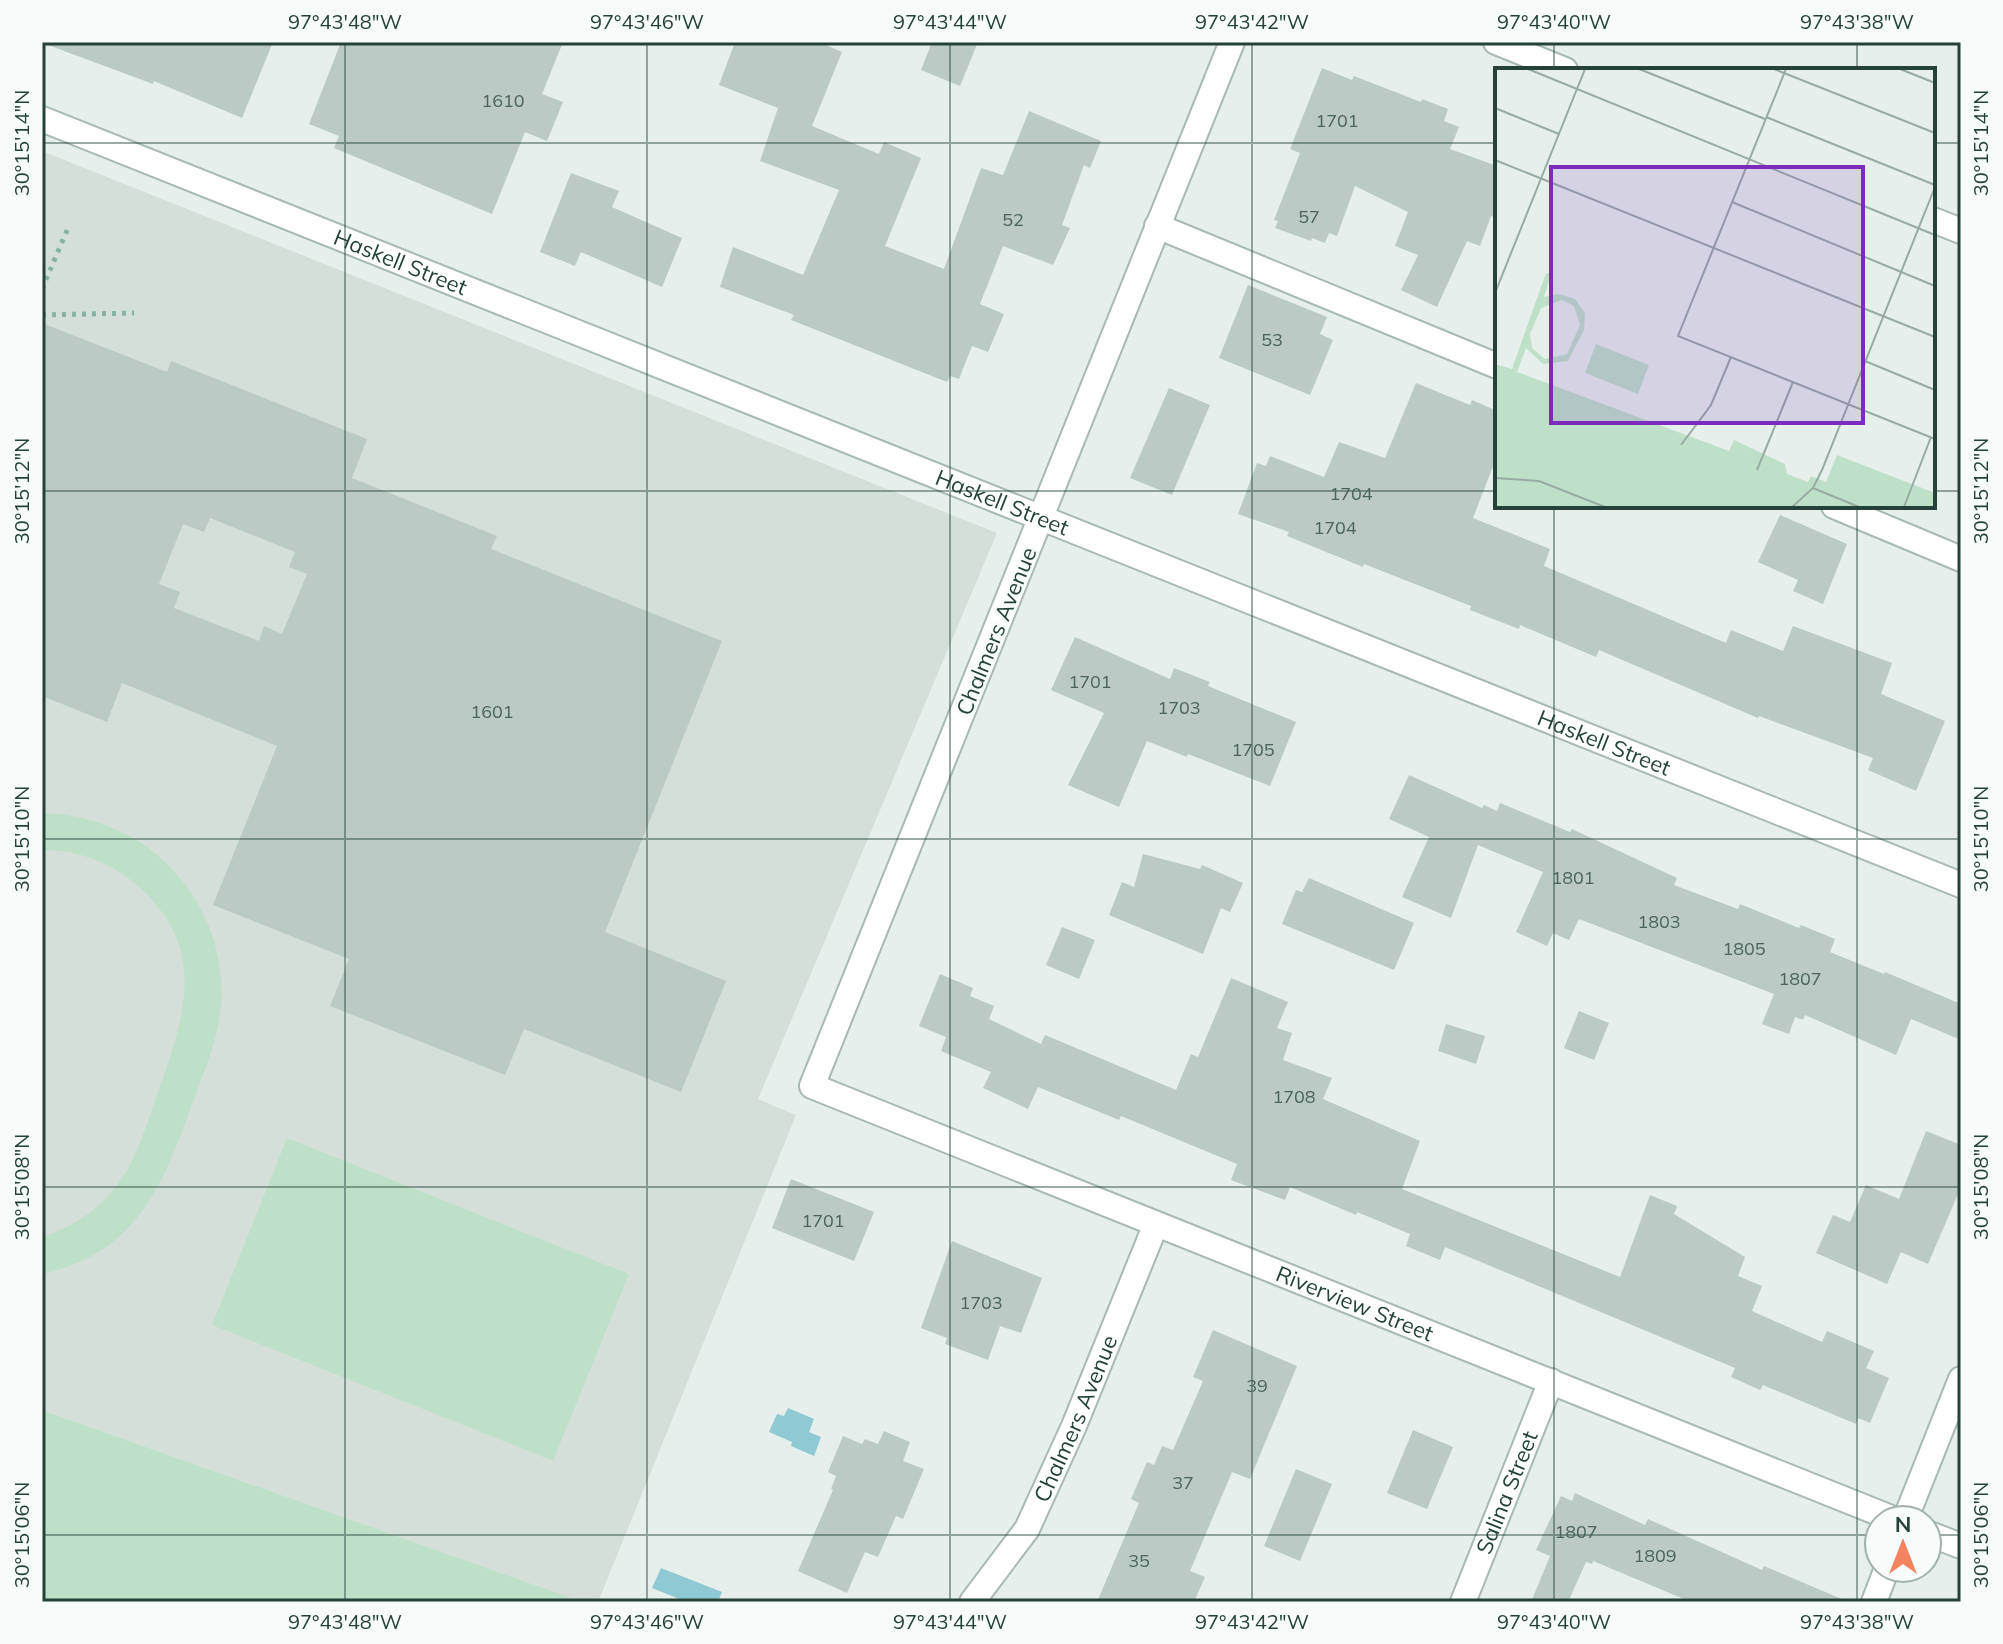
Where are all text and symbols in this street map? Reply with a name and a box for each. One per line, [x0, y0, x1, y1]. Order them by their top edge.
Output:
text: 97°43'48"W [288, 9, 402, 34]
text: 97°43'46"W [590, 9, 704, 34]
text: 97°43'44"W [893, 9, 1007, 34]
text: 97°43'42"W [1195, 9, 1309, 34]
text: 97°43'40"W [1497, 9, 1611, 34]
text: 97°43'38"W [1800, 9, 1914, 34]
inset map [1495, 68, 1935, 508]
house number: 1610 [481, 89, 525, 112]
text: 30°15'14"N [9, 90, 34, 196]
text: 30°15'14"N [1968, 90, 1993, 196]
house number: 1701 [1315, 109, 1359, 132]
house number: 57 [1298, 205, 1320, 228]
house number: 52 [1002, 208, 1024, 231]
street label: Haskell Street [330, 223, 472, 301]
house number: 53 [1261, 328, 1283, 351]
text: 30°15'12"N [9, 438, 34, 544]
text: 30°15'12"N [1968, 438, 1993, 544]
street label: Haskell Street [932, 463, 1073, 542]
house number: 1704 [1329, 482, 1373, 505]
house number: 1704 [1313, 516, 1357, 539]
street label: Chalmers Avenue [950, 543, 1042, 719]
house number: 1701 [1068, 670, 1112, 693]
house number: 1703 [1157, 696, 1201, 719]
house number: 1601 [470, 700, 514, 723]
street label: Haskell Street [1533, 703, 1675, 782]
house number: 1705 [1231, 738, 1275, 761]
text: 30°15'10"N [9, 786, 34, 892]
text: 30°15'10"N [1968, 786, 1993, 892]
house number: 1801 [1551, 866, 1595, 889]
house number: 1803 [1637, 910, 1681, 933]
house number: 1805 [1722, 937, 1766, 960]
house number: 1807 [1778, 967, 1822, 990]
house number: 1708 [1272, 1085, 1316, 1108]
text: 30°15'08"N [9, 1134, 34, 1240]
text: 30°15'08"N [1968, 1134, 1993, 1240]
house number: 1701 [801, 1209, 845, 1232]
street label: Riverview Street [1272, 1259, 1438, 1347]
house number: 1703 [959, 1291, 1003, 1314]
street label: Chalmers Avenue [1027, 1331, 1123, 1506]
house number: 39 [1246, 1374, 1268, 1397]
street label: Salina Street [1470, 1426, 1544, 1558]
house number: 37 [1172, 1471, 1194, 1494]
text: 30°15'06"N [9, 1482, 34, 1588]
text: 30°15'06"N [1968, 1482, 1993, 1588]
north arrow [1863, 1504, 1943, 1584]
text: N [1895, 1510, 1911, 1538]
house number: 1807 [1554, 1520, 1598, 1543]
house number: 1809 [1633, 1544, 1677, 1567]
house number: 35 [1128, 1549, 1150, 1572]
text: 97°43'48"W [288, 1609, 402, 1634]
text: 97°43'46"W [590, 1609, 704, 1634]
text: 97°43'44"W [893, 1609, 1007, 1634]
text: 97°43'42"W [1195, 1609, 1309, 1634]
text: 97°43'40"W [1497, 1609, 1611, 1634]
text: 97°43'38"W [1800, 1609, 1914, 1634]

